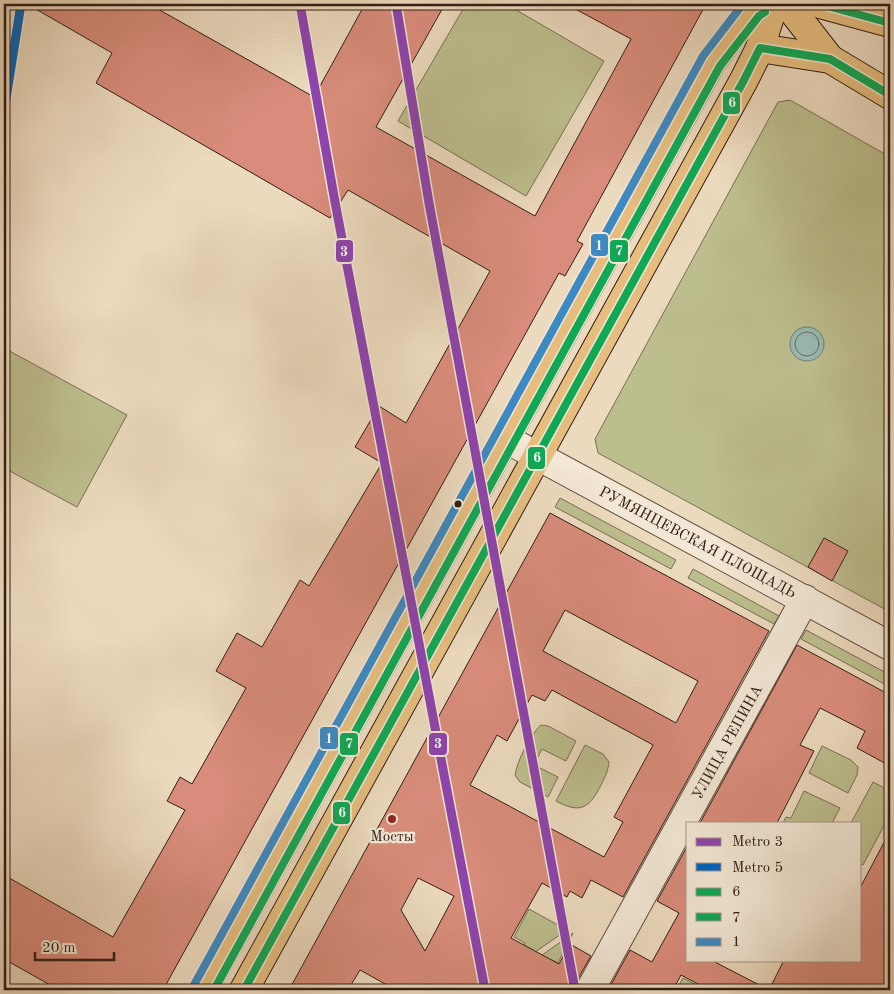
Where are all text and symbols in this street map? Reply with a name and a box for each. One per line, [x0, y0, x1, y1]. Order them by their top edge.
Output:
line badge: 6 [722, 91, 741, 115]
text: 6 [728, 96, 736, 110]
line badge: 1 [590, 233, 609, 257]
line badge: 3 [335, 239, 354, 263]
text: 1 [595, 239, 603, 253]
line badge: 7 [609, 239, 629, 263]
text: 7 [615, 244, 623, 258]
text: 3 [340, 245, 348, 259]
line badge: 6 [527, 446, 546, 470]
text: 6 [533, 451, 541, 465]
street label: РУМЯНЦЕВСКАЯ ПЛОЩАДЬ [596, 485, 798, 602]
unlabelled marker [453, 499, 463, 509]
street label: УЛИЦА РЕПИНА [691, 682, 766, 802]
line badge: 1 [319, 726, 339, 750]
text: 1 [325, 732, 333, 746]
line badge: 7 [339, 732, 359, 756]
line badge: 3 [428, 732, 448, 756]
text: 7 [345, 737, 353, 751]
text: 3 [434, 737, 442, 751]
line badge: 6 [332, 801, 351, 825]
text: 6 [338, 806, 346, 820]
marker: Мосты [386, 813, 398, 825]
legend [686, 822, 862, 962]
place label: Мосты [370, 830, 414, 845]
text: Metro 3 [732, 835, 783, 850]
text: Metro 5 [732, 861, 783, 876]
text: 6 [732, 885, 741, 900]
text: 7 [732, 911, 741, 926]
scale bar [35, 929, 114, 961]
text: 1 [732, 935, 741, 950]
text: 20 m [42, 941, 76, 956]

